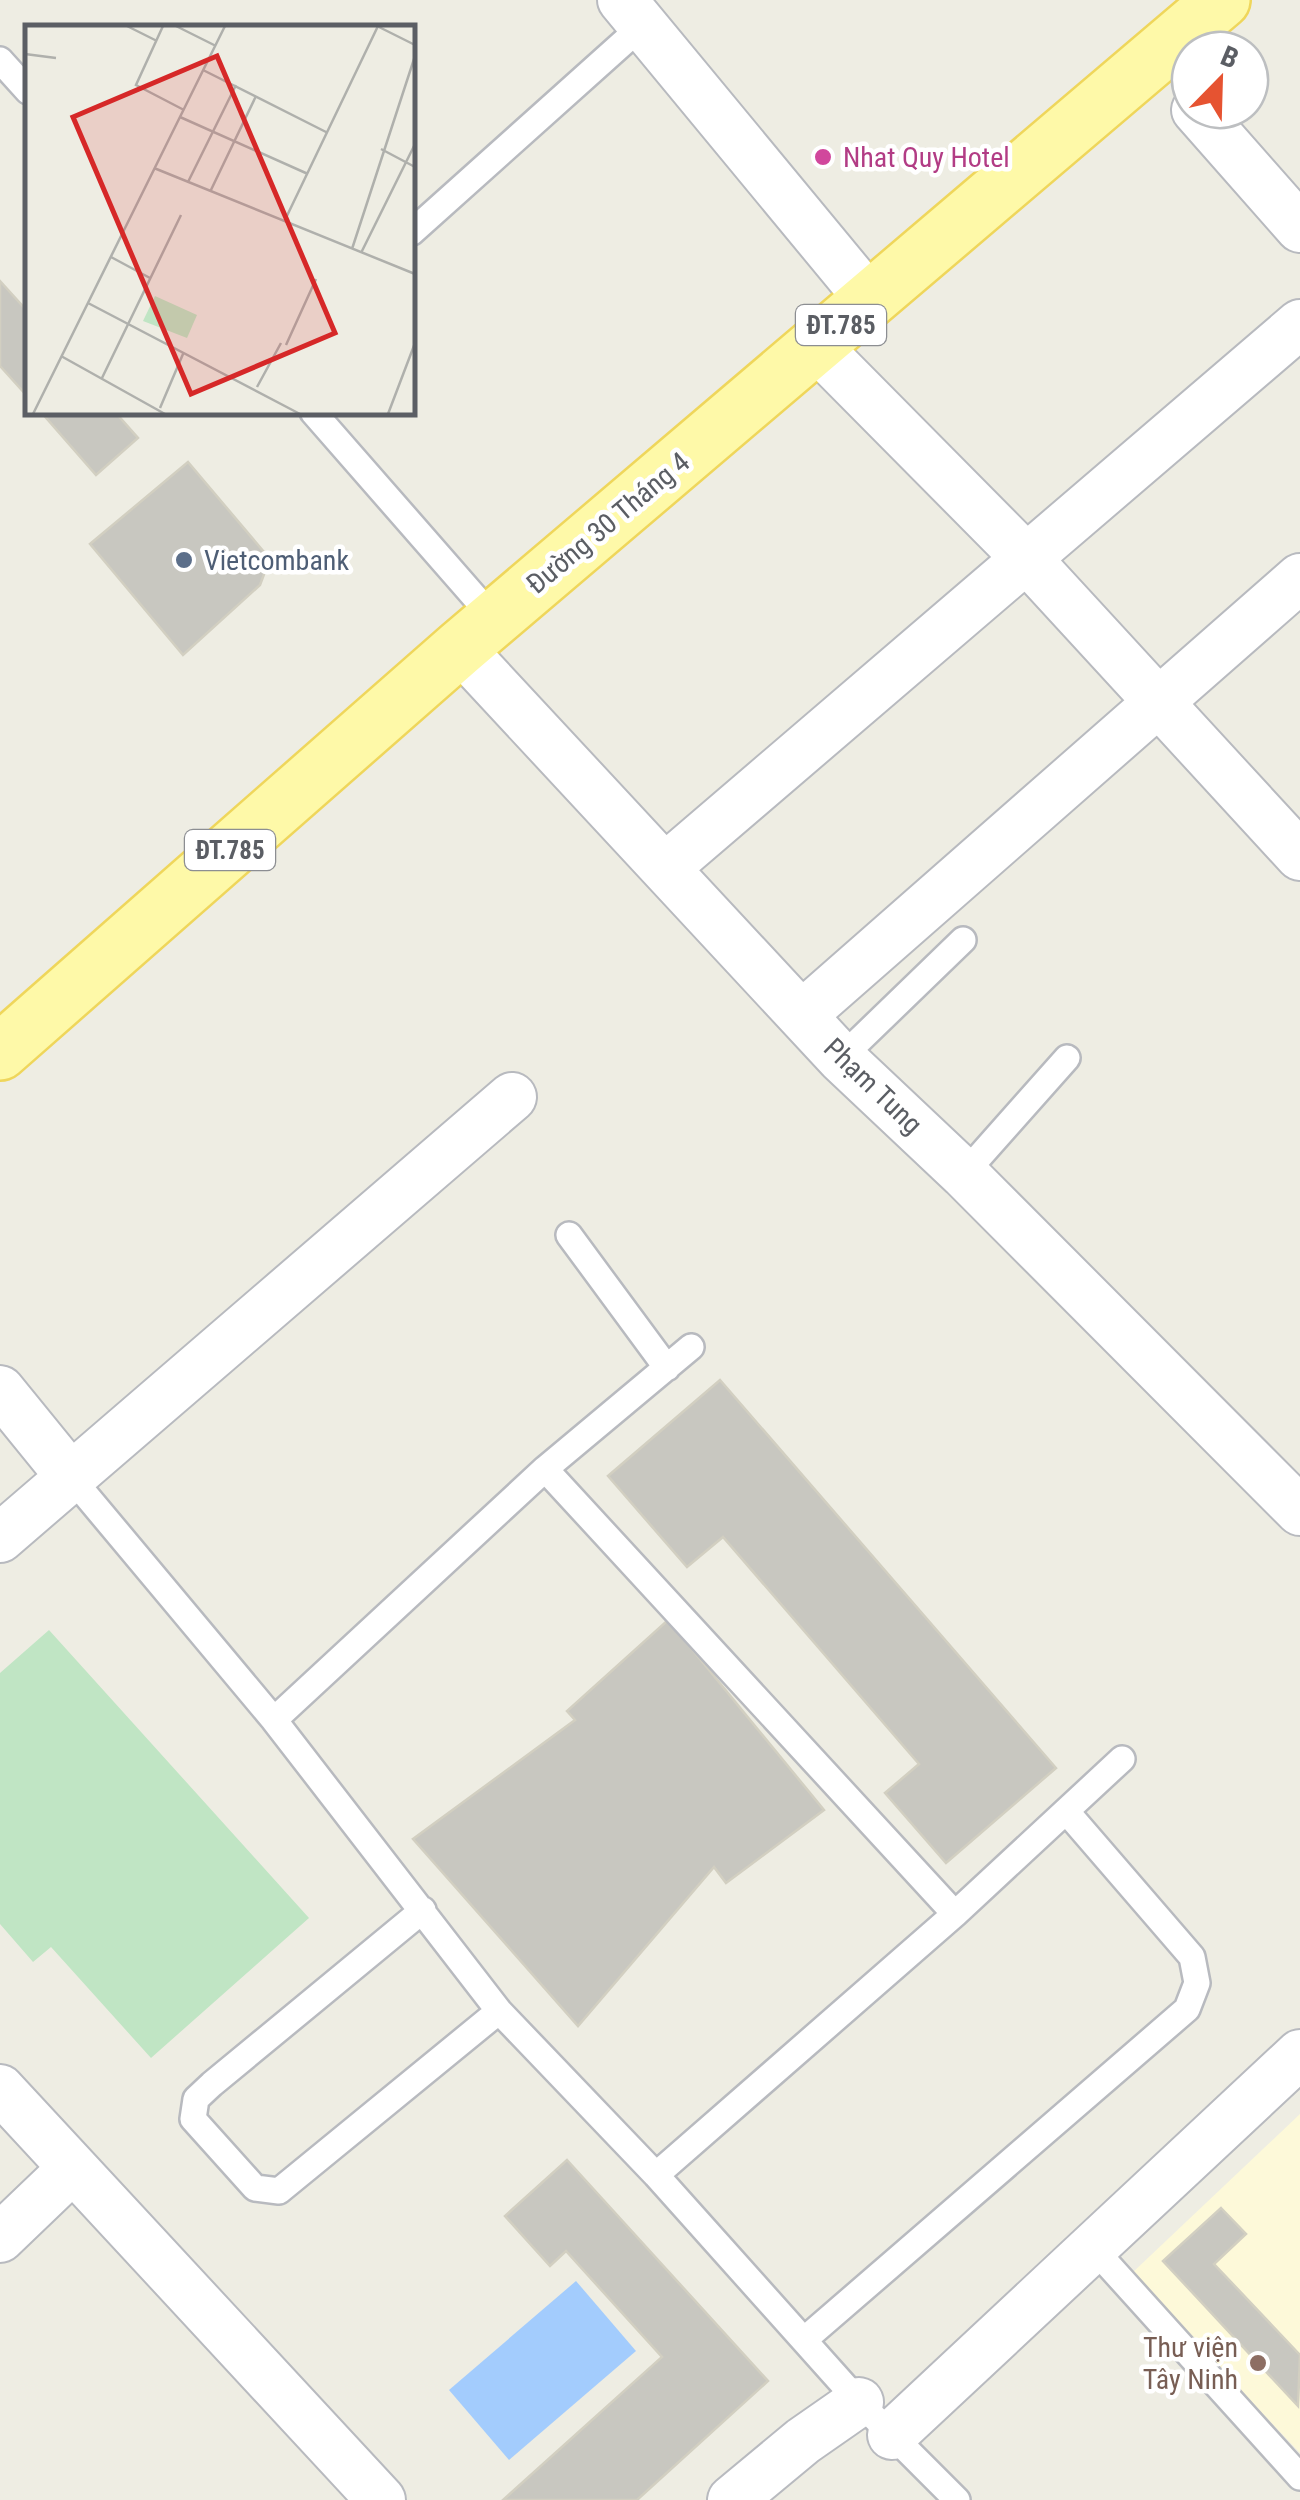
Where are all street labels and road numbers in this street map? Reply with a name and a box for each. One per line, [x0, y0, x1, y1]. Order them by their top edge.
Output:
road number: ĐT.785 [796, 305, 886, 345]
street label: Đường 30 Tháng 4 [520, 445, 696, 601]
road number: ĐT.785 [185, 830, 275, 870]
street label: Phạm Tung [817, 1031, 929, 1141]

